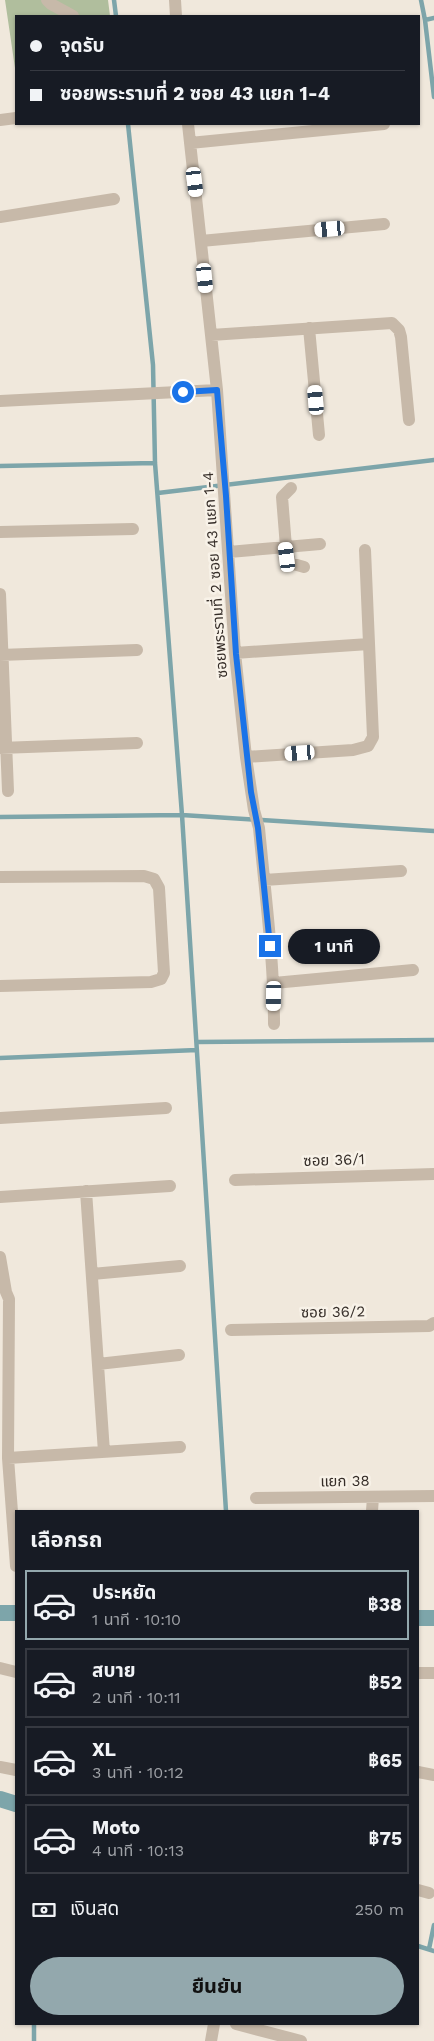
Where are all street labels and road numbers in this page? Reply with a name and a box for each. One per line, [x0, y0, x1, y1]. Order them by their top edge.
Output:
street label: ซอยพระรามที่ 2 ซอย 43 แยก 1-4 [197, 471, 231, 679]
street label: ซอย 36/1 [303, 1150, 365, 1170]
street label: ซอย 36/2 [301, 1302, 365, 1322]
street label: แยก 38 [320, 1472, 370, 1490]

